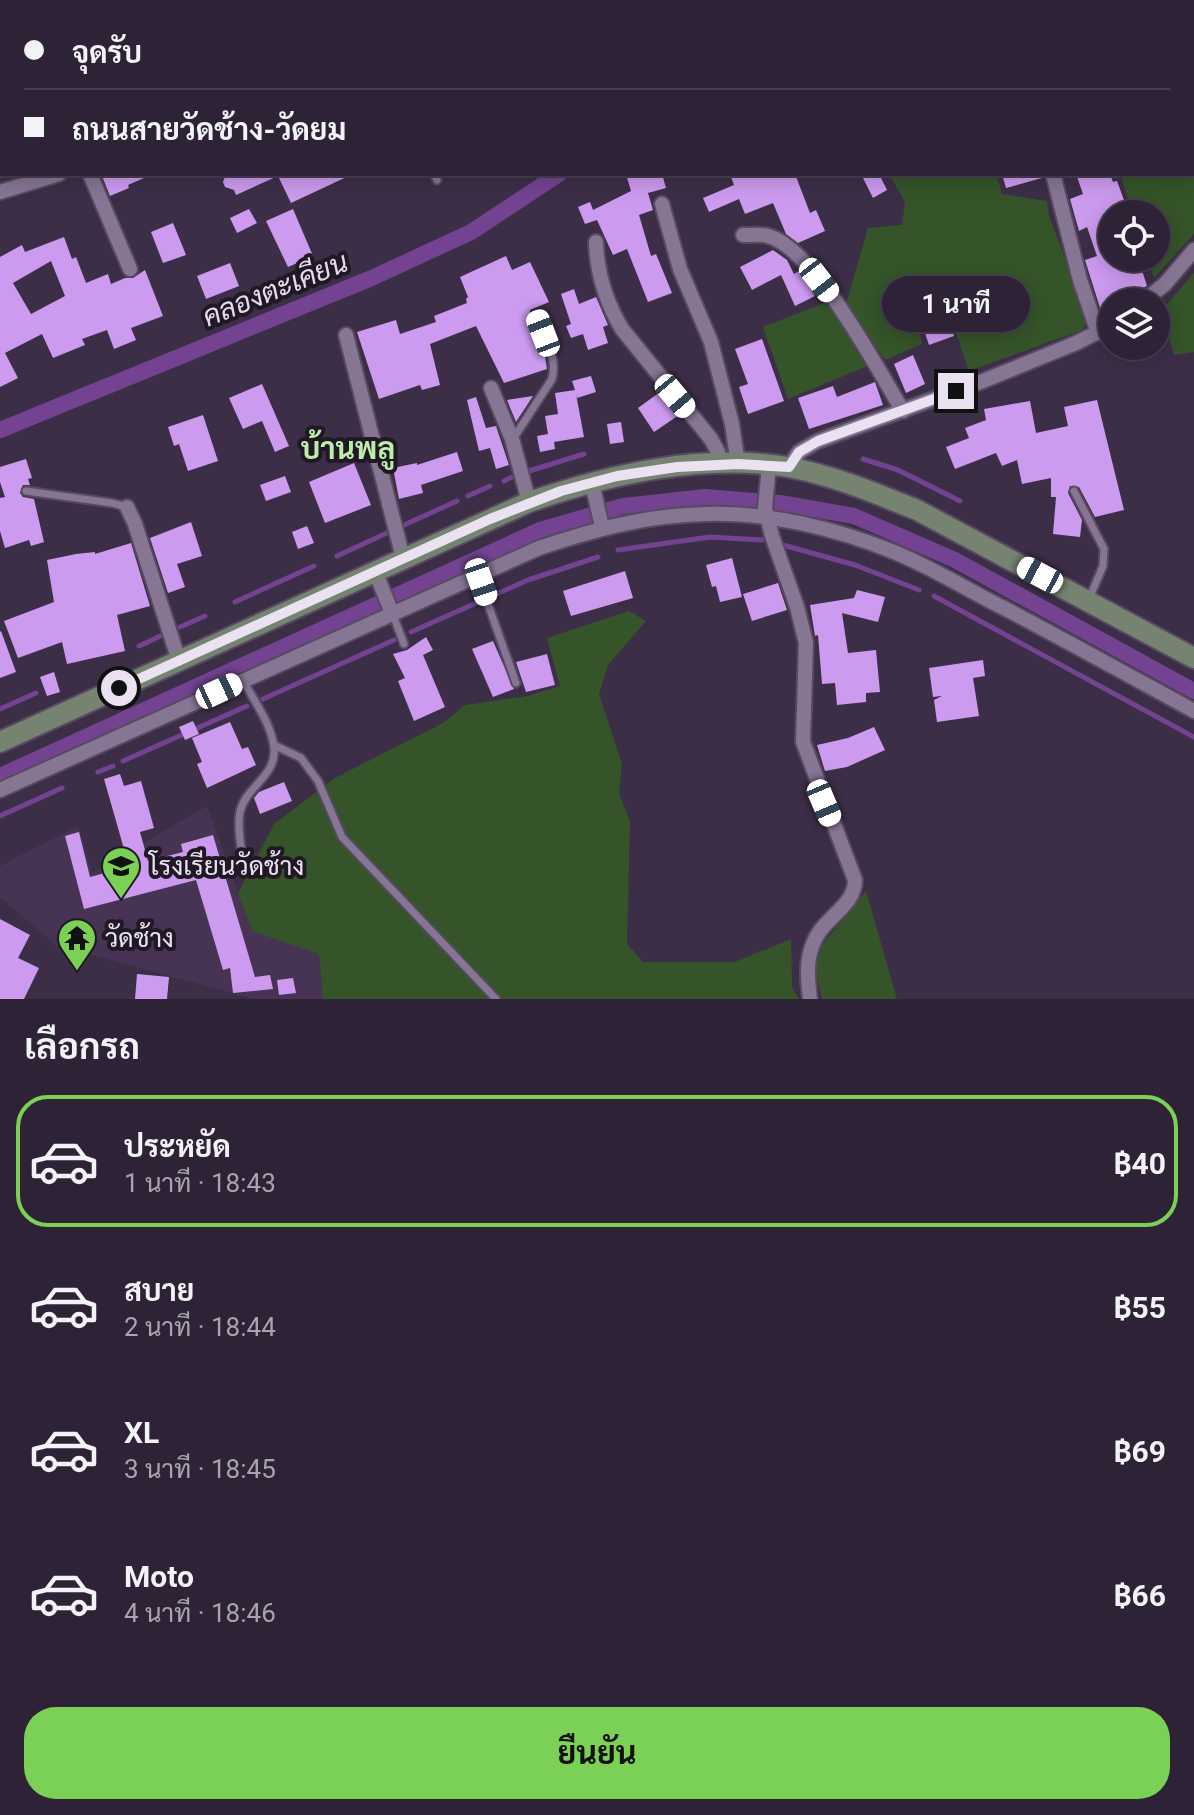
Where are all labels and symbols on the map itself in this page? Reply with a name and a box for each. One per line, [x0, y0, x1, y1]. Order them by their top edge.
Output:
water label: คลองตะเคียน [197, 243, 353, 334]
car [795, 254, 843, 306]
callout: 1 นาที [882, 275, 1030, 331]
car [523, 306, 563, 360]
car [650, 370, 700, 422]
route end [938, 373, 974, 409]
district label: บ้านพลู [301, 429, 395, 470]
car [1013, 553, 1067, 597]
car [462, 555, 500, 609]
route start [101, 670, 137, 706]
car [192, 670, 246, 712]
car [804, 776, 844, 830]
school or university icon: โรงเรียนวัดช้าง [100, 845, 142, 900]
place label: โรงเรียนวัดช้าง [147, 850, 304, 881]
temple icon: วัดช้าง [56, 917, 98, 972]
place label: วัดช้าง [105, 922, 174, 953]

